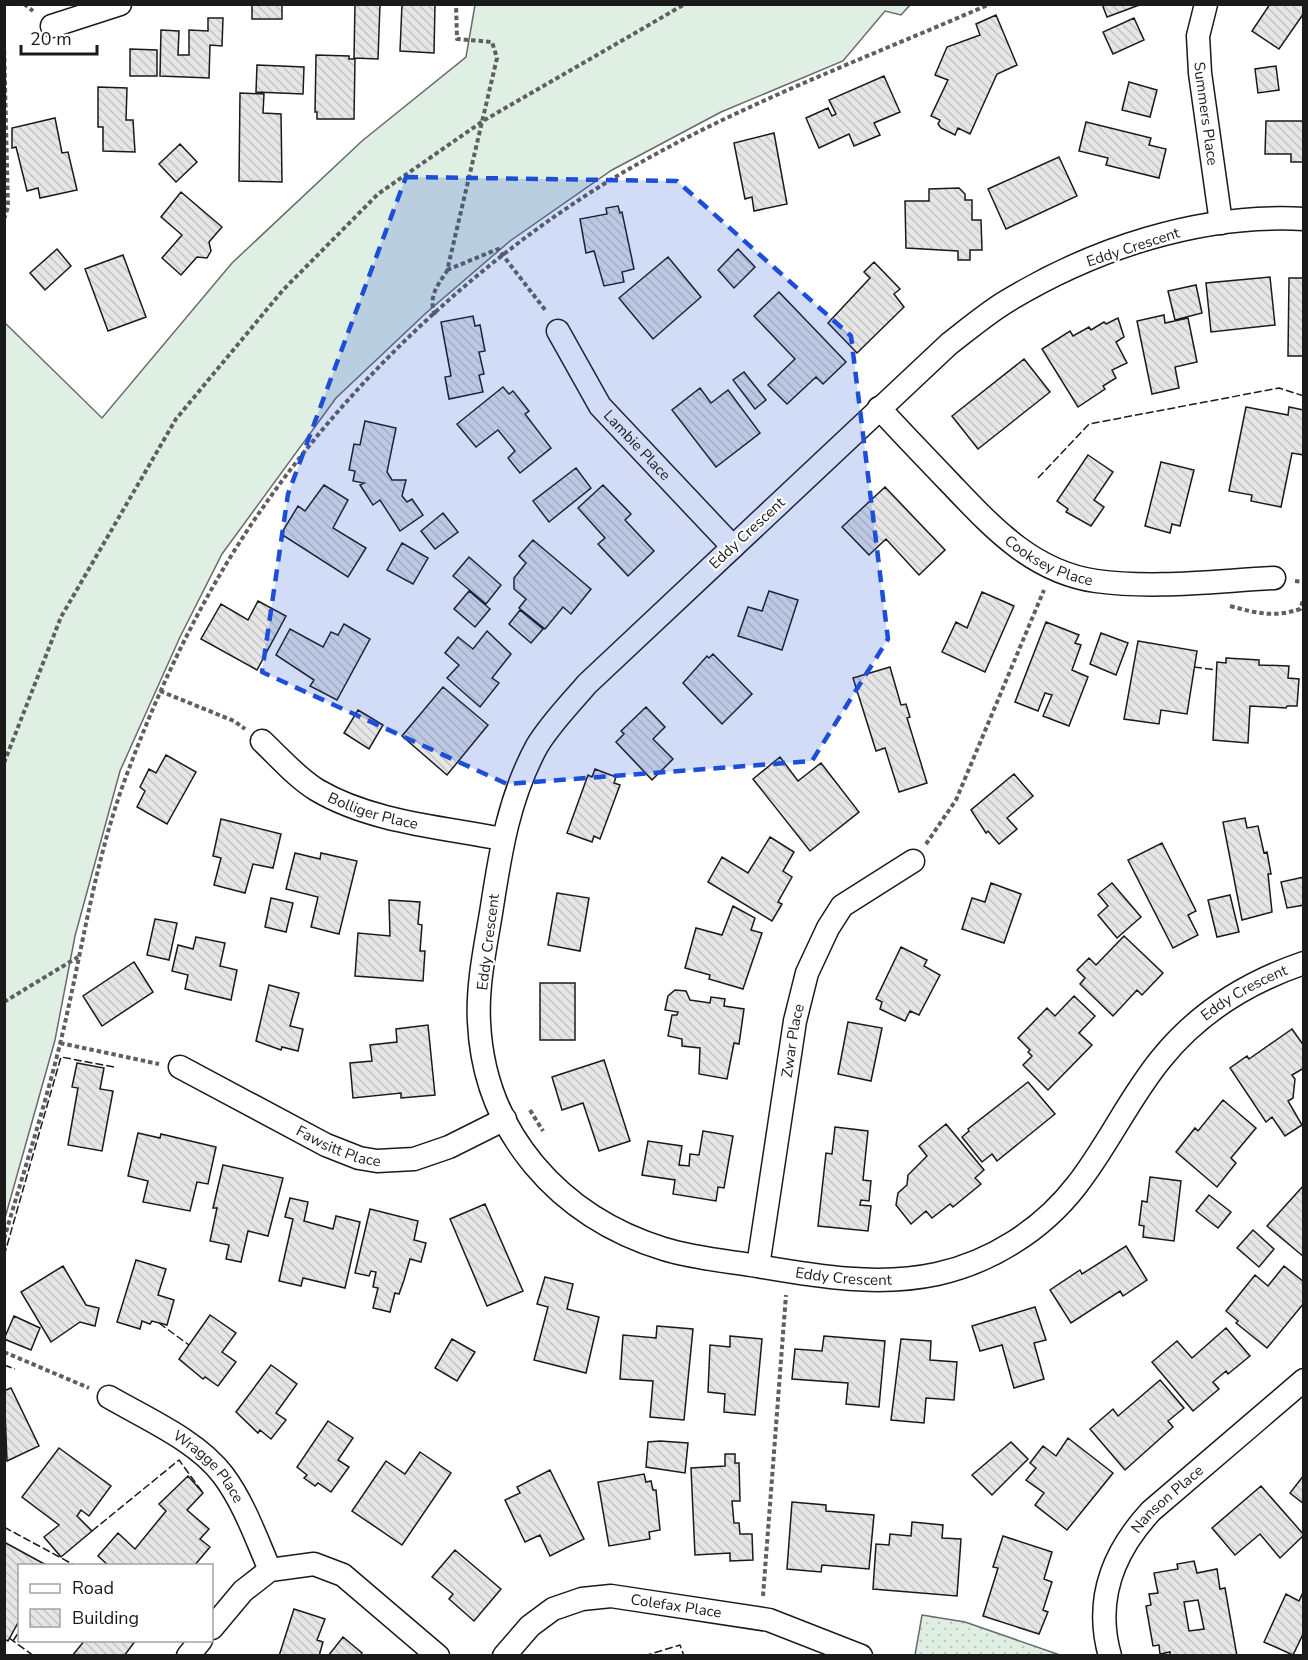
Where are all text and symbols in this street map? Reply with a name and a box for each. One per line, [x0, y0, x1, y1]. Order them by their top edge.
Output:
scale bar [21, 18, 98, 56]
text: 20 m [30, 27, 72, 51]
street label: Summers Place [1189, 61, 1223, 167]
street label: Eddy Crescent [1084, 222, 1183, 271]
street label: Lambie Place [599, 406, 675, 485]
street label: Eddy Crescent [705, 492, 790, 573]
street label: Cooksey Place [1000, 531, 1095, 590]
street label: Bolliger Place [324, 787, 420, 834]
street label: Eddy Crescent [472, 892, 504, 991]
street label: Eddy Crescent [1196, 960, 1291, 1025]
street label: Zwar Place [777, 1001, 809, 1079]
street label: Fawsitt Place [293, 1121, 382, 1171]
street label: Eddy Crescent [794, 1262, 893, 1290]
street label: Wragge Place [169, 1426, 248, 1506]
street label: Nanson Place [1126, 1460, 1208, 1537]
legend [18, 1564, 213, 1642]
text: Road [72, 1576, 114, 1600]
street label: Colefax Place [629, 1589, 723, 1623]
text: Building [72, 1606, 139, 1630]

